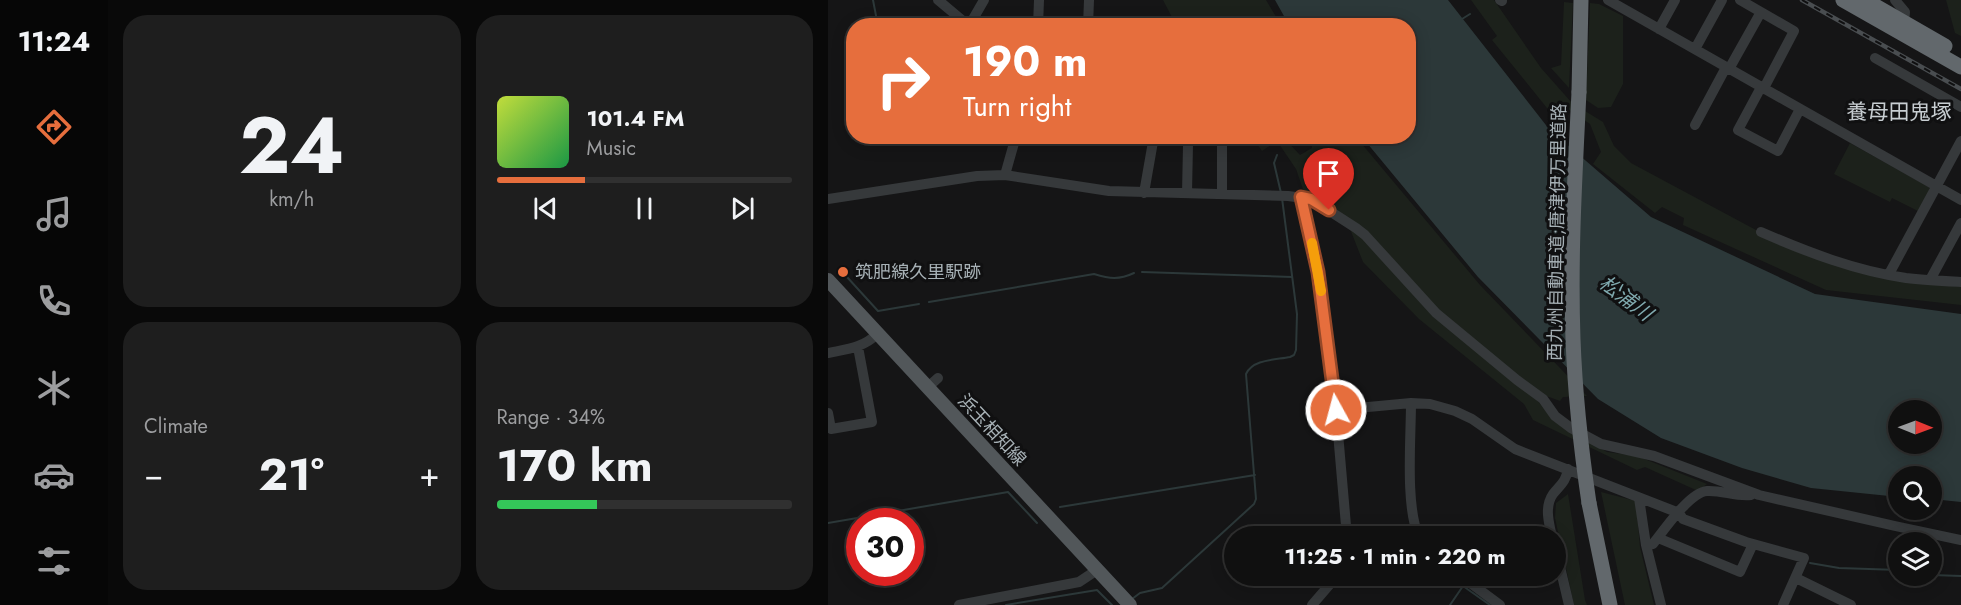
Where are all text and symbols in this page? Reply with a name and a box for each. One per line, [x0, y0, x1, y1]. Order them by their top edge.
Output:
text: 11:24 [18, 22, 90, 61]
text: 190 m [963, 31, 1087, 92]
icon: right [864, 42, 942, 120]
text: Turn right [963, 87, 1071, 126]
text: 24 [239, 90, 345, 202]
district label: 養母田鬼塚 [1847, 97, 1952, 127]
text: 101.4 FM [587, 102, 684, 134]
street label: 西九州自動車道;唐津伊万里道路 [1542, 103, 1572, 361]
icon: directions [33, 106, 75, 148]
text: Music [587, 134, 636, 163]
pin [1303, 148, 1354, 210]
icon: arrive [1312, 157, 1345, 190]
text: km/h [269, 185, 314, 214]
icon: previous [529, 192, 562, 225]
icon: pause [628, 192, 661, 225]
icon: next [726, 192, 759, 225]
icon: music [33, 193, 75, 235]
place label: 筑肥線久里駅跡 [855, 259, 981, 285]
marker: 筑肥線久里駅跡 [836, 265, 850, 279]
water label: 松浦川 [1593, 269, 1660, 329]
icon: phone [33, 280, 75, 322]
icon: climate [33, 367, 75, 409]
position arrow [1304, 378, 1368, 442]
street label: 浜玉相知線 [952, 388, 1032, 472]
north arrow [1888, 400, 1942, 454]
map controls [1888, 400, 1942, 586]
text: Range · 34% [497, 403, 605, 432]
text: Climate [144, 412, 208, 441]
text: 170 km [497, 433, 653, 498]
text: 21° [258, 442, 324, 507]
text: − [144, 451, 163, 498]
text: + [419, 451, 439, 498]
icon: car [33, 454, 75, 496]
button: search [1888, 466, 1942, 520]
speed limit sign: 30 [846, 508, 924, 586]
button: layers [1888, 532, 1942, 586]
icon: filters [33, 540, 75, 582]
text: 11:25 · 1 min · 220 m [1284, 540, 1506, 572]

